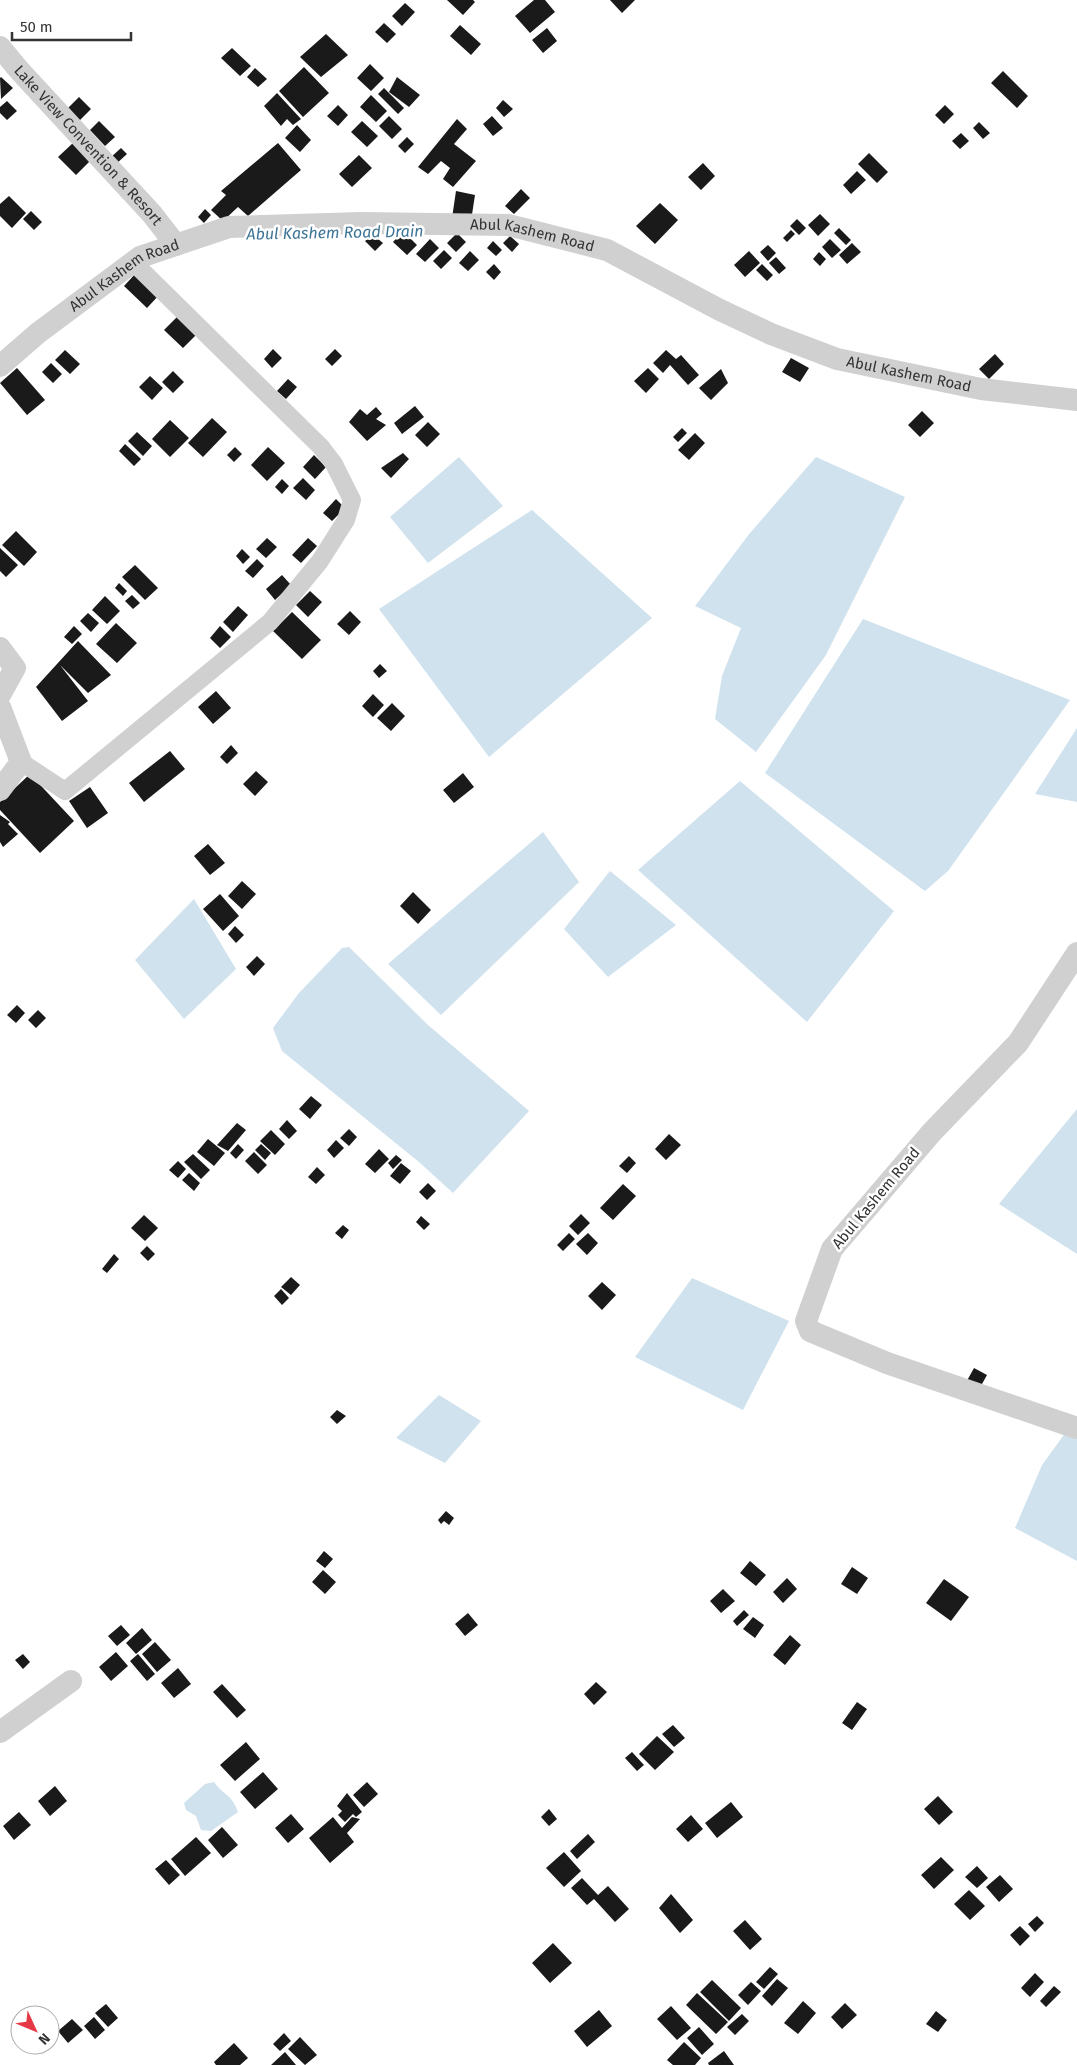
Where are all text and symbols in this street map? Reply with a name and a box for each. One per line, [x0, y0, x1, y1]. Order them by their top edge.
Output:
scale bar [12, 10, 131, 42]
text: 50 m [20, 18, 53, 36]
street label: Lake View Convention & Resort [10, 62, 167, 229]
street label: Abul Kashem Road [470, 215, 596, 255]
water label: Abul Kashem Road Drain [245, 221, 424, 244]
street label: Abul Kashem Road [66, 235, 182, 316]
street label: Abul Kashem Road [845, 352, 973, 396]
street label: Abul Kashem Road [828, 1144, 924, 1252]
north arrow [10, 2005, 60, 2055]
text: N [35, 2029, 53, 2048]

